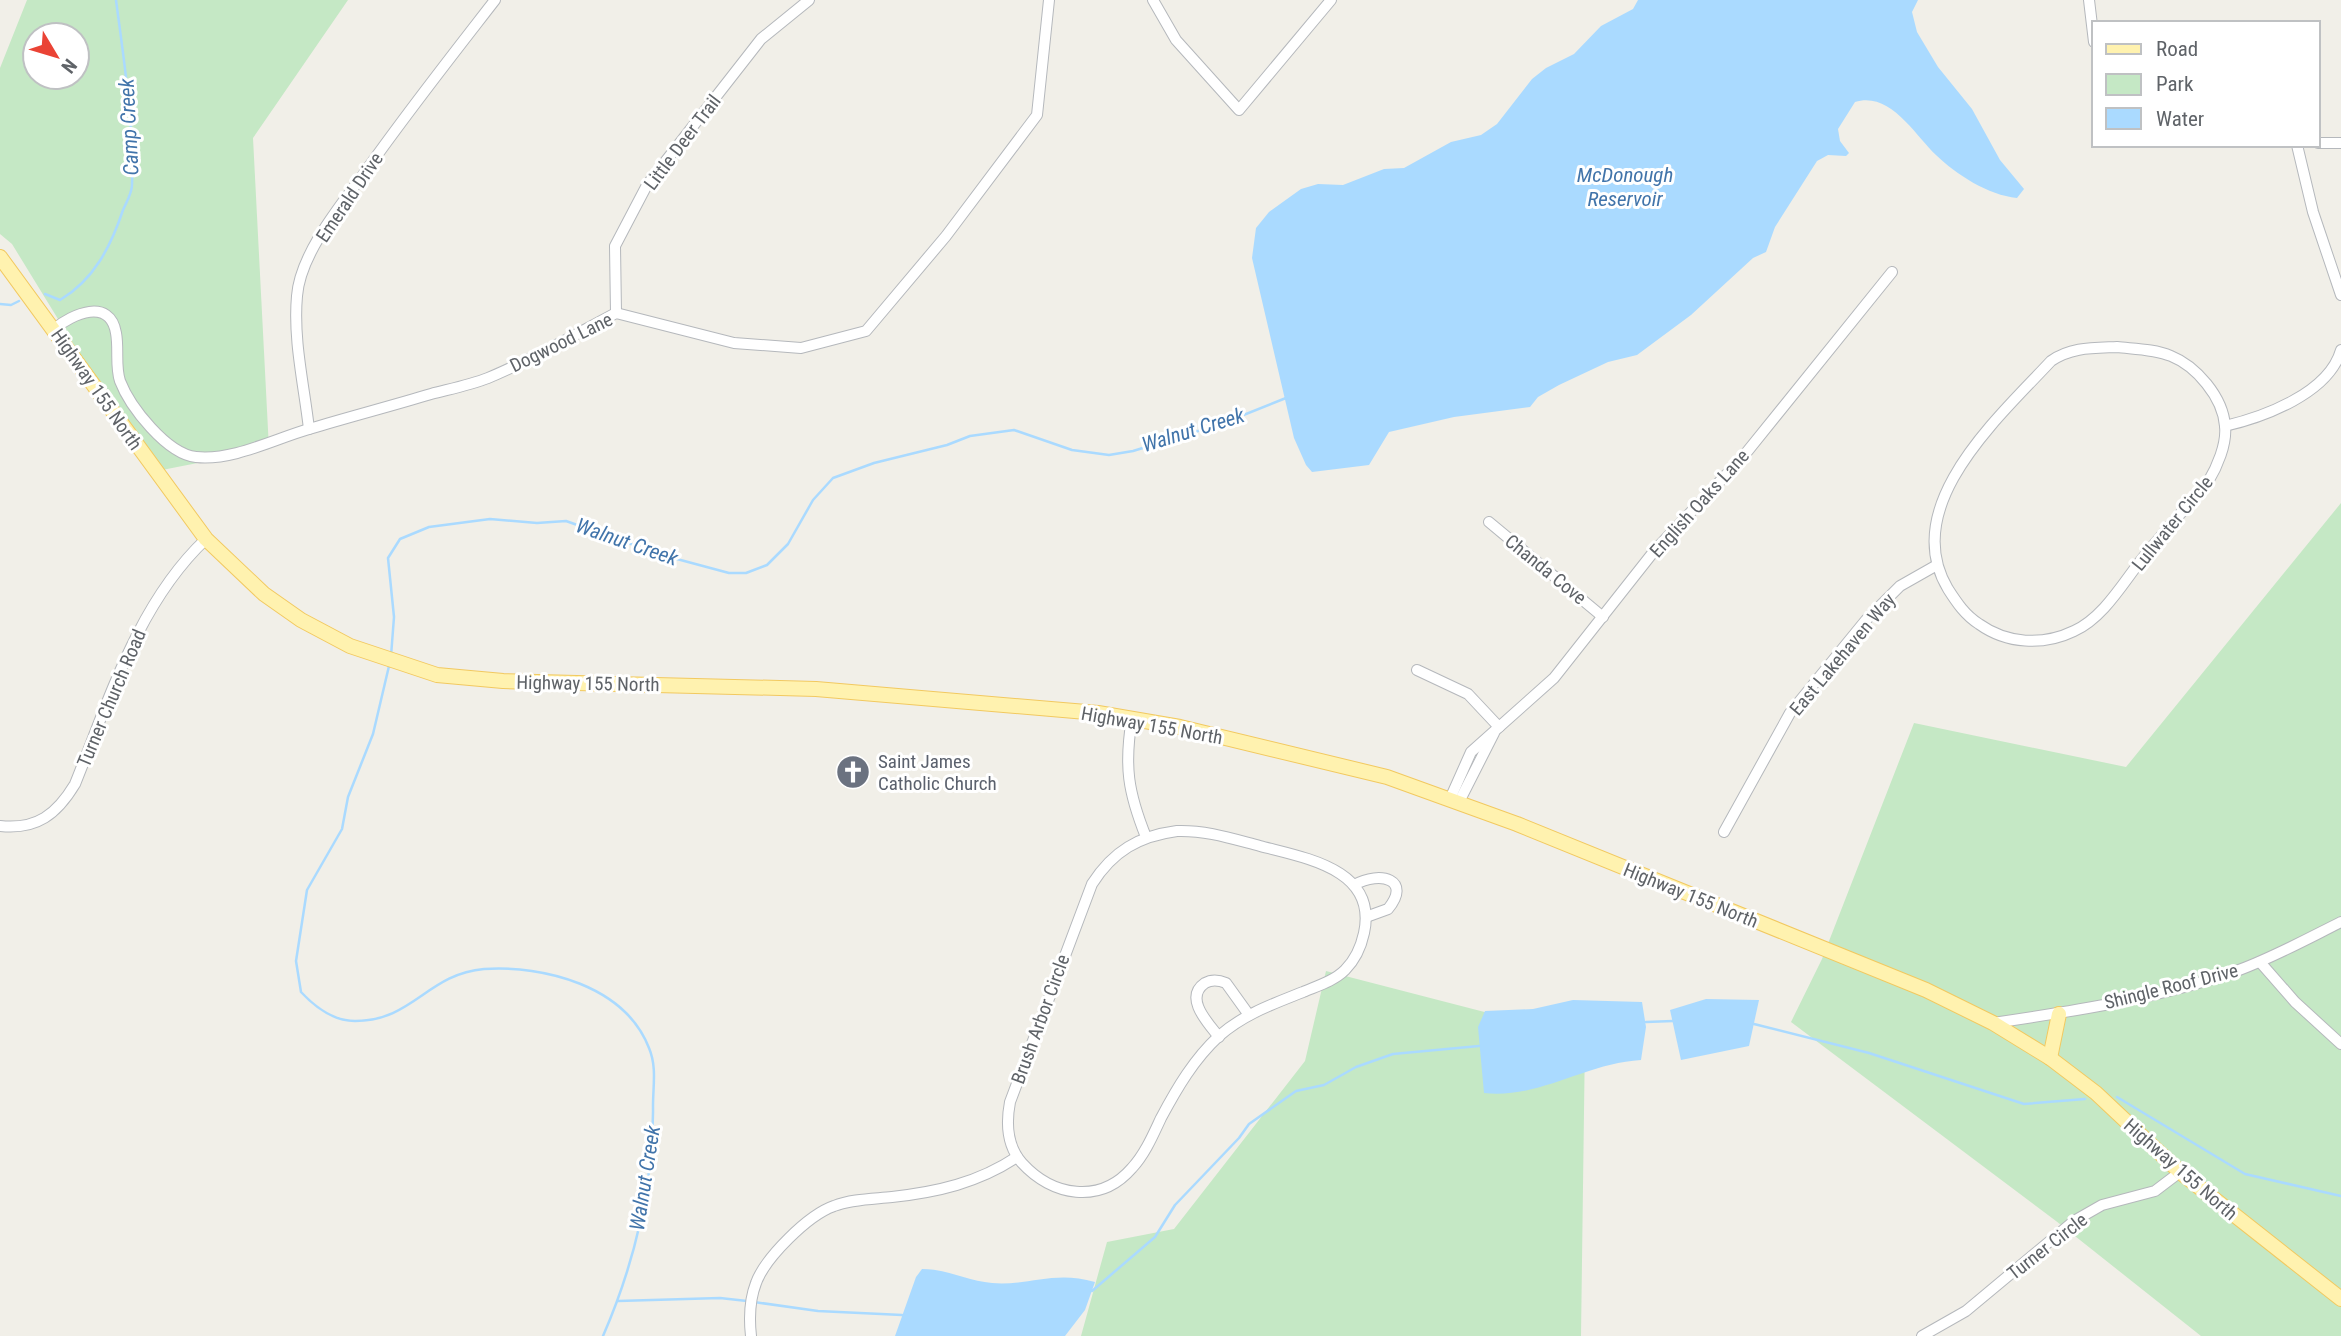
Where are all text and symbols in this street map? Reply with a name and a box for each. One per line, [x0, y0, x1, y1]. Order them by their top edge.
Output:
north arrow [21, 21, 91, 91]
legend [2092, 21, 2320, 147]
text: Road [2156, 37, 2198, 61]
text: N [56, 54, 82, 78]
text: Park [2156, 72, 2194, 96]
water label: Camp Creek [114, 77, 144, 176]
street label: Little Deer Trail [639, 90, 726, 194]
text: Water [2156, 107, 2204, 131]
street label: Emerald Drive [311, 148, 388, 247]
water label: McDonough Reservoir [1577, 163, 1673, 211]
street label: Dogwood Lane [506, 308, 616, 377]
street label: Highway 155 North [46, 324, 147, 455]
water label: Walnut Creek [1139, 403, 1248, 457]
street label: English Oaks Lane [1645, 445, 1754, 562]
street label: Lullwater Circle [2127, 471, 2218, 575]
water label: Walnut Creek [573, 513, 682, 571]
street label: Chanda Cove [1500, 530, 1591, 609]
street label: East Lakehaven Way [1785, 589, 1900, 720]
street label: Turner Church Road [72, 626, 151, 771]
street label: Highway 155 North [516, 671, 660, 696]
street label: Highway 155 North [1079, 702, 1224, 749]
place label: Saint James Catholic Church [878, 750, 997, 795]
church icon: Saint James Catholic Church [834, 753, 872, 791]
street label: Highway 155 North [1620, 858, 1761, 933]
street label: Brush Arbor Circle [1006, 951, 1075, 1087]
street label: Shingle Roof Drive [2102, 959, 2240, 1014]
street label: Highway 155 North [2119, 1114, 2242, 1225]
water label: Walnut Creek [625, 1123, 665, 1232]
street label: Turner Circle [2003, 1208, 2092, 1285]

